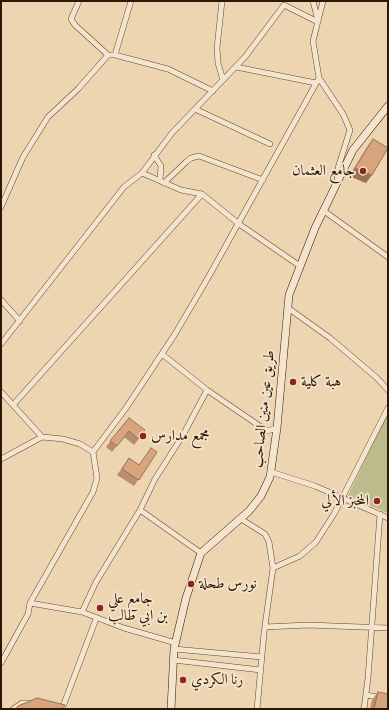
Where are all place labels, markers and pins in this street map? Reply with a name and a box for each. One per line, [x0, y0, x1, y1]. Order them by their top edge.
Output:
place label: جامع العثمان [292, 162, 355, 180]
marker: جامع العثمان [358, 166, 368, 176]
place label: هبة كلية [301, 373, 341, 391]
marker: هبة كلية [288, 377, 298, 387]
place label: مجمع مدارس [151, 427, 210, 445]
marker: مجمع مدارس [138, 431, 148, 441]
place label: المخبز الألي [321, 492, 369, 510]
marker: المخبز الألي [372, 496, 382, 506]
place label: نورس طحلة [199, 575, 256, 593]
marker: نورس طحلة [186, 579, 196, 589]
place label: جامع علي بن ابي طالب [108, 590, 168, 625]
marker: جامع علي بن ابي طالب [95, 603, 105, 613]
place label: رنا الكردي [191, 671, 243, 689]
marker: رنا الكردي [178, 675, 188, 685]

